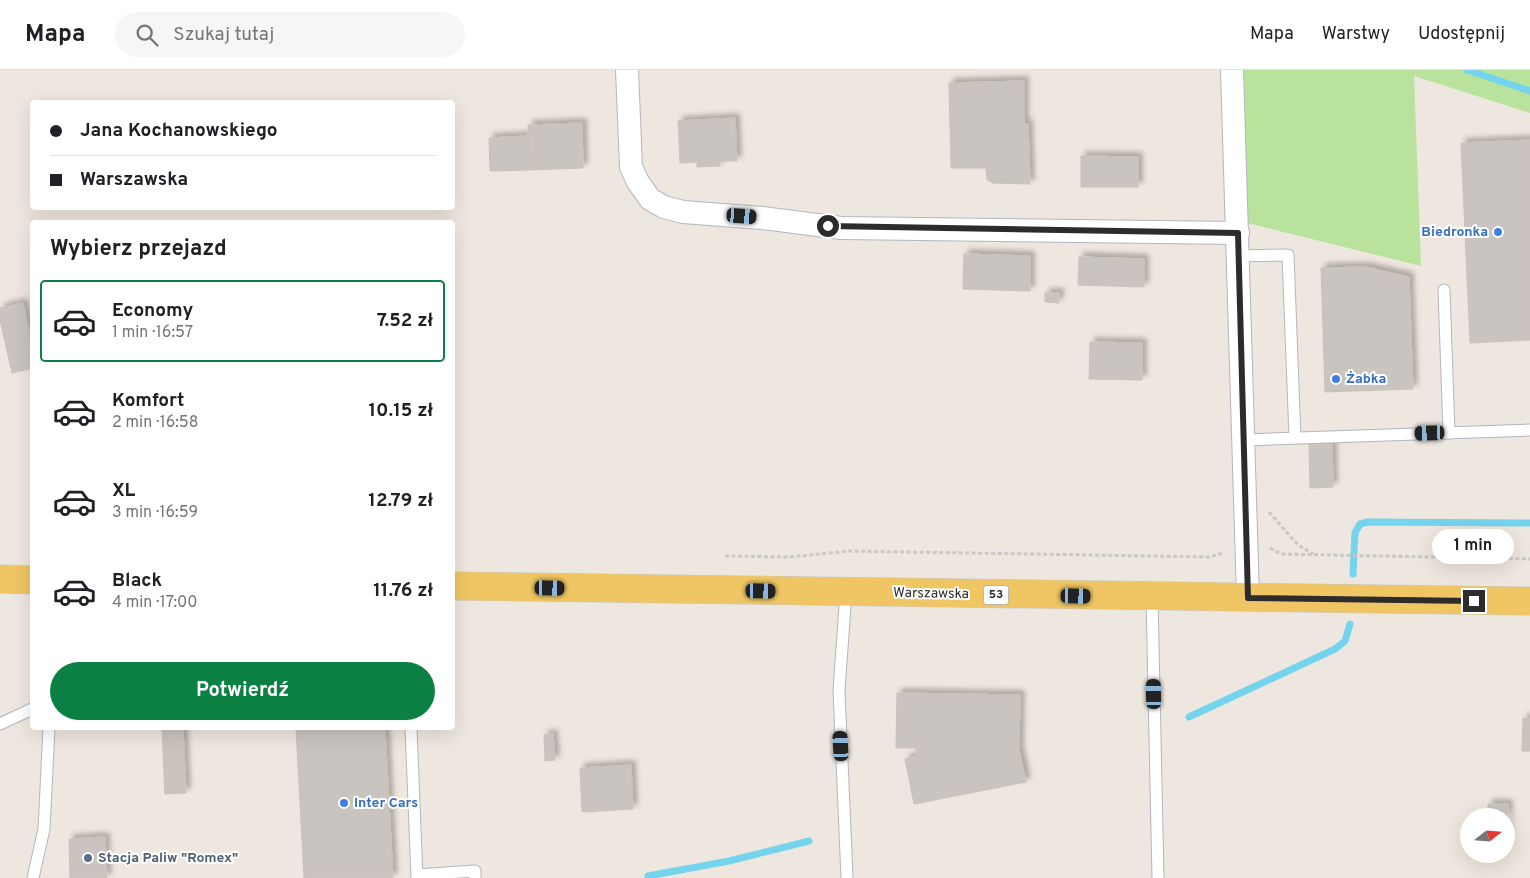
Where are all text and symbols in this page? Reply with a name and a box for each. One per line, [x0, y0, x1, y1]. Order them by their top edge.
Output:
search box [115, 12, 465, 57]
text: Mapa [25, 20, 85, 50]
icon: search [133, 21, 161, 49]
text: Szukaj tutaj [173, 23, 274, 47]
text: Mapa [1250, 23, 1294, 46]
text: Warstwy [1322, 23, 1390, 46]
text: Udostępnij [1418, 23, 1505, 46]
text: Jana Kochanowskiego [80, 119, 278, 143]
text: Warszawska [80, 168, 188, 192]
car [726, 207, 757, 225]
route start [817, 215, 839, 237]
place label: Biedronka [1421, 224, 1488, 241]
marker: Biedronka [1492, 226, 1504, 238]
text: Wybierz przejazd [50, 236, 227, 263]
icon: car [52, 299, 97, 344]
text: Economy [112, 299, 193, 323]
text: 7.52 zł [377, 309, 433, 333]
text: 1 min · 16:57 [112, 323, 193, 343]
place label: Żabka [1346, 371, 1386, 388]
marker: Żabka [1330, 373, 1342, 385]
icon: car [52, 389, 97, 434]
text: Komfort [112, 389, 184, 413]
text: 10.15 zł [368, 399, 433, 423]
text: 2 min · 16:58 [112, 413, 199, 433]
car [1414, 425, 1445, 441]
icon: car [52, 479, 97, 524]
text: XL [112, 479, 135, 503]
text: 12.79 zł [368, 489, 433, 513]
text: 3 min · 16:59 [112, 503, 198, 523]
callout: 1 min [1433, 528, 1515, 564]
text: 1 min [1454, 536, 1492, 556]
icon: car [52, 569, 97, 614]
text: Black [112, 569, 162, 593]
text: 11.76 zł [373, 579, 433, 603]
car [534, 580, 565, 596]
car [745, 583, 776, 599]
street label: Warszawska [893, 585, 969, 603]
road number: 53 [984, 586, 1008, 604]
car [1060, 588, 1091, 604]
route end [1463, 590, 1485, 612]
text: 4 min · 17:00 [112, 593, 197, 613]
button: Potwierdź [50, 662, 435, 720]
car [1146, 679, 1161, 709]
car [832, 731, 849, 761]
place label: Inter Cars [354, 795, 418, 812]
marker: Inter Cars [338, 797, 350, 809]
north arrow [1460, 808, 1515, 862]
map controls [1460, 808, 1515, 863]
place label: Stacja Paliw "Romex" [98, 850, 238, 867]
marker: Stacja Paliw "Romex" [82, 852, 94, 864]

